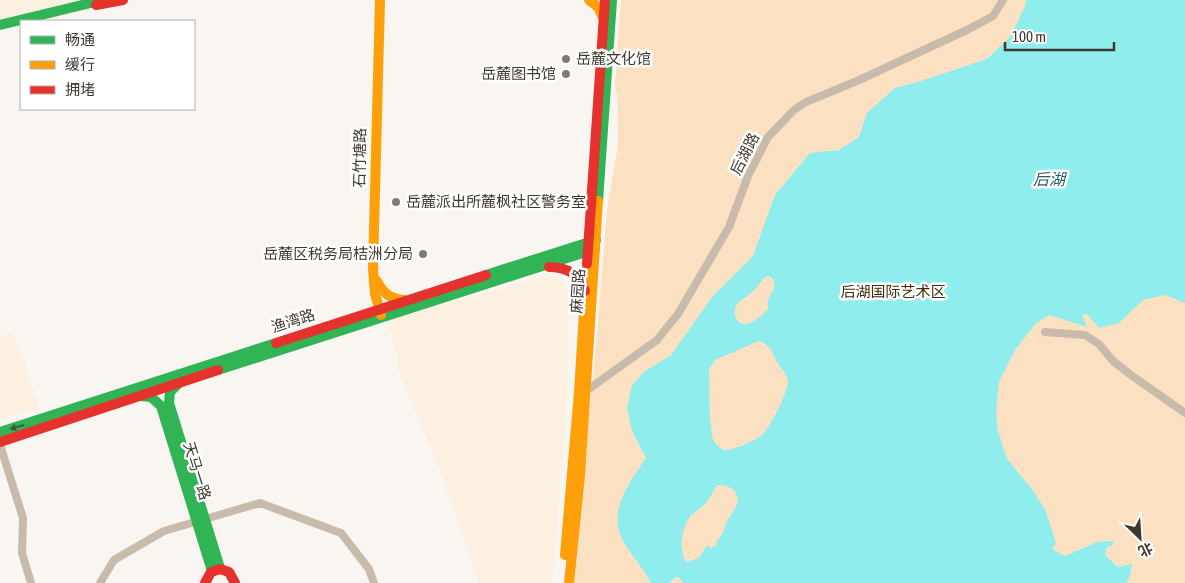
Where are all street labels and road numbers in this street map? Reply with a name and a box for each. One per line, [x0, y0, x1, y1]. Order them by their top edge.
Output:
street label: 石竹塘路 [350, 128, 369, 188]
street label: 后湖路 [727, 130, 762, 178]
street label: 麻园路 [567, 268, 588, 314]
street label: 渔湾路 [269, 305, 317, 336]
street label: 天马一路 [181, 440, 214, 502]

